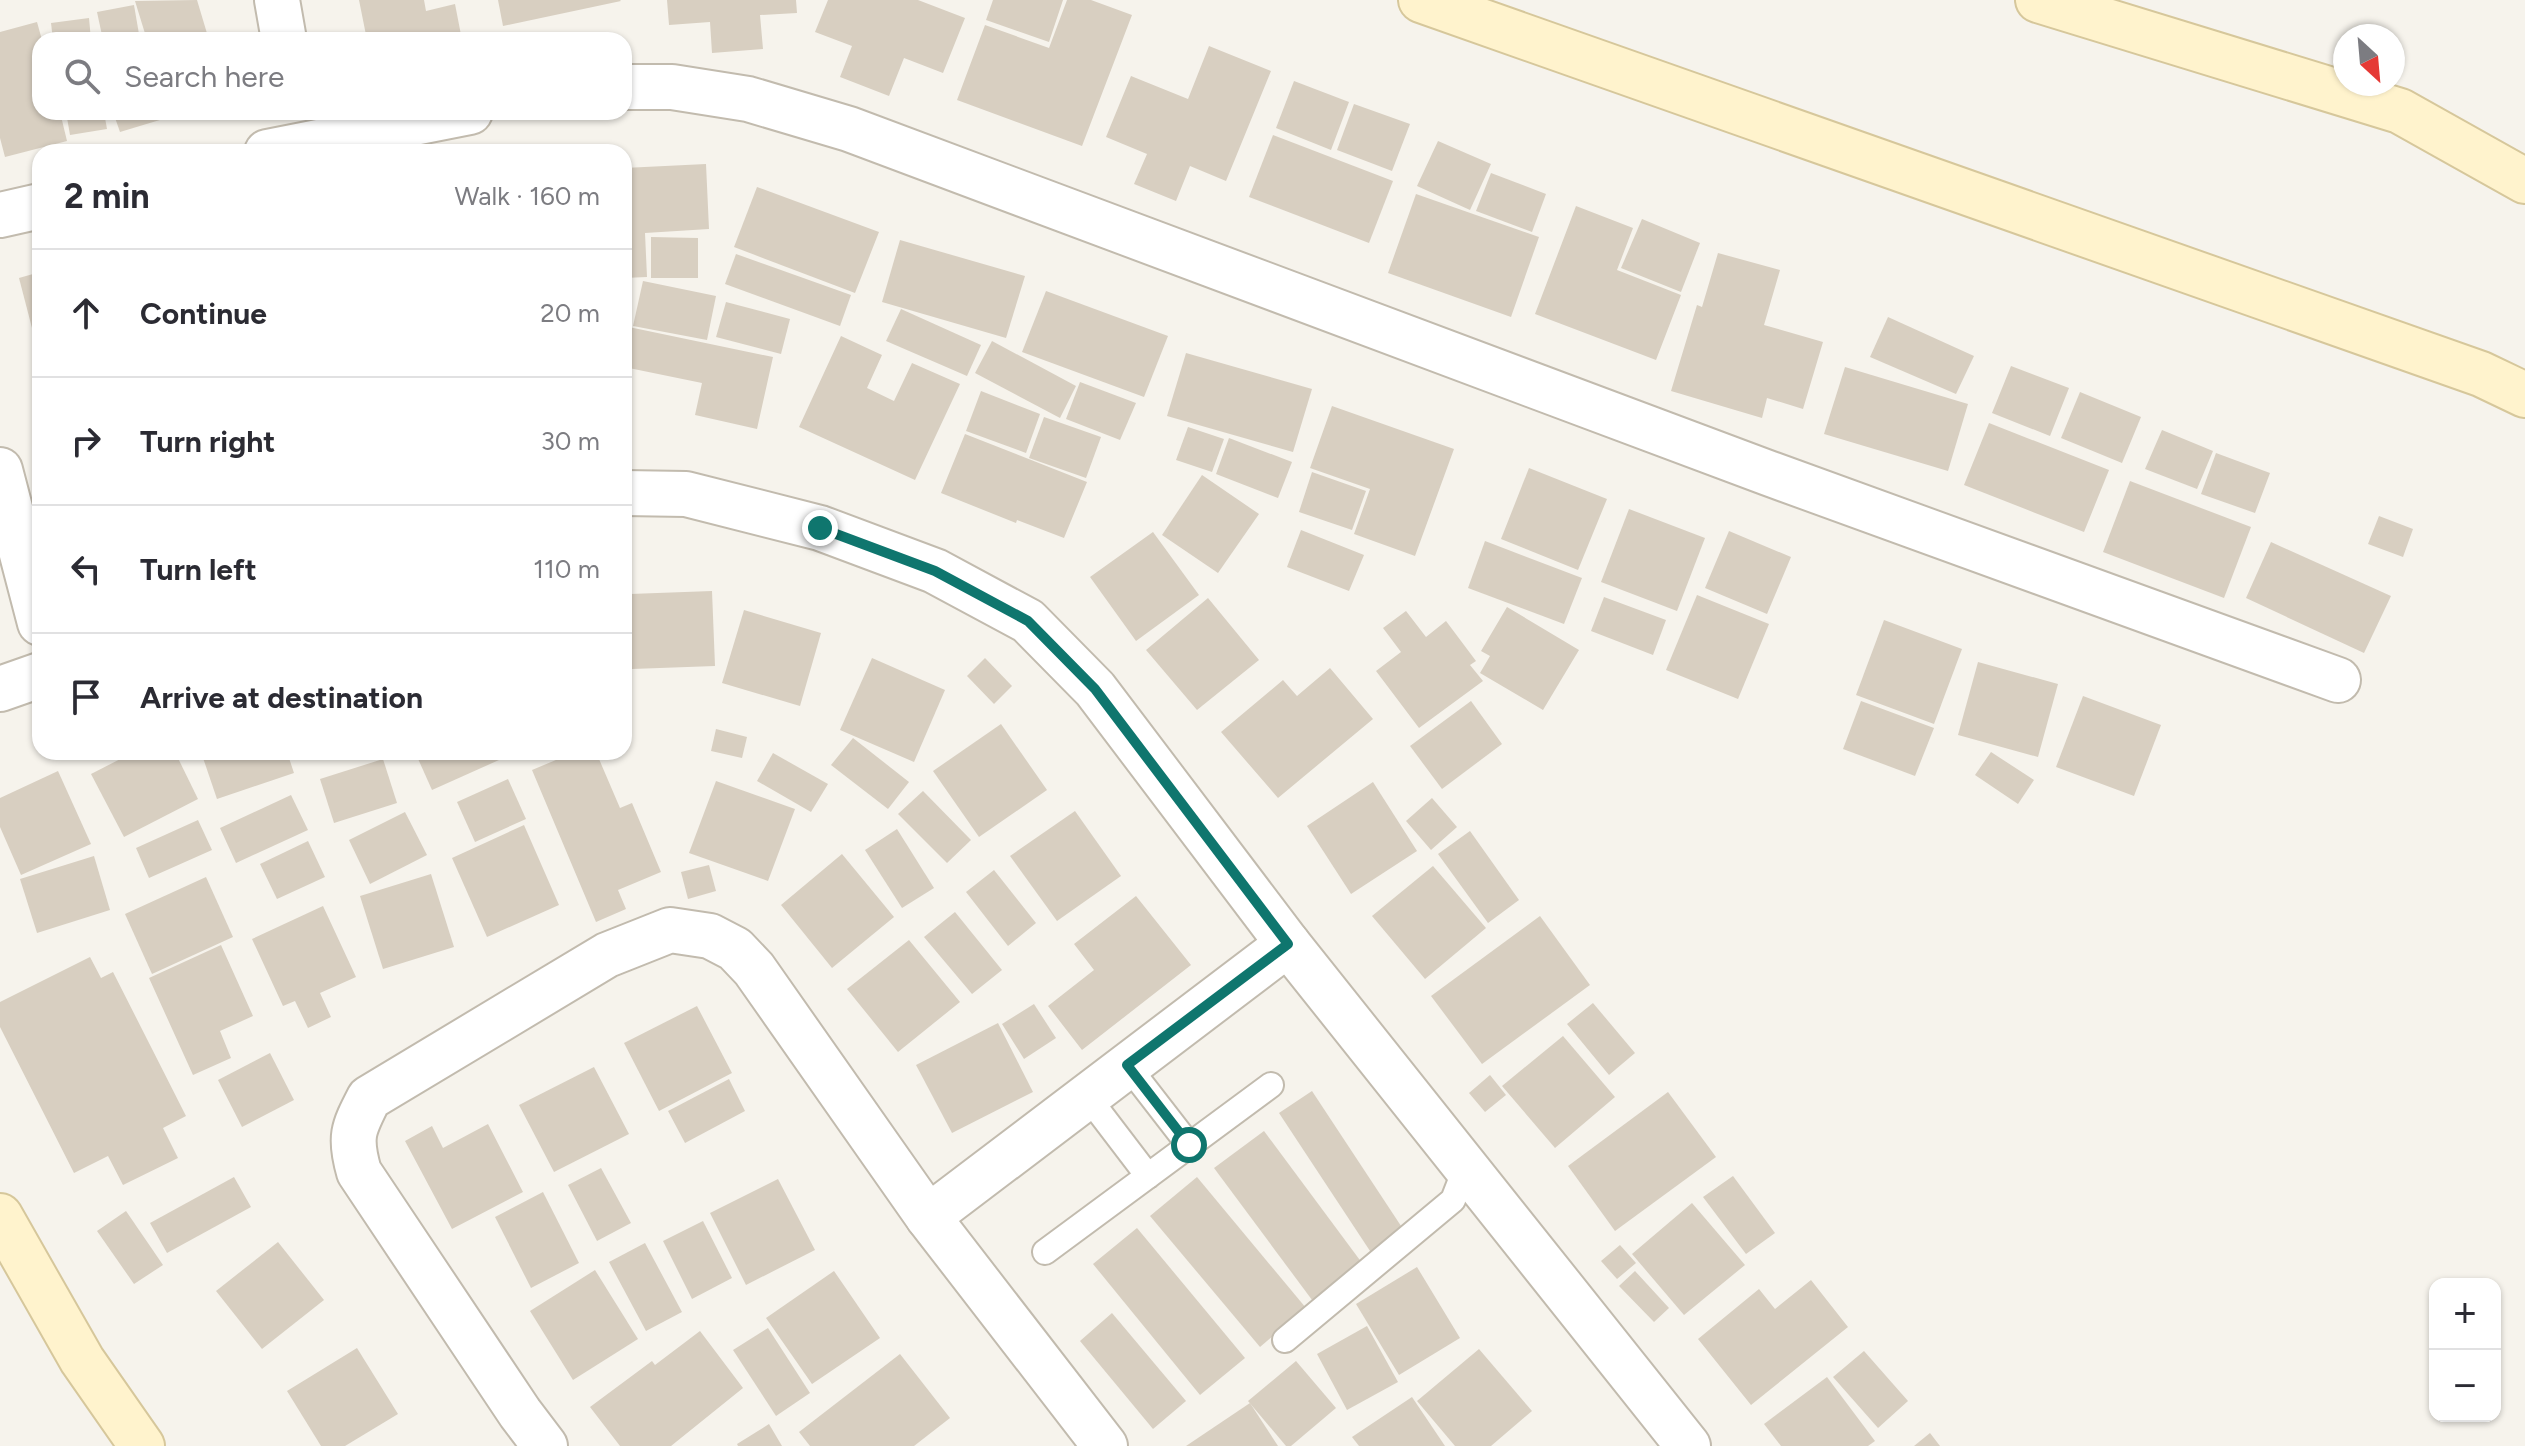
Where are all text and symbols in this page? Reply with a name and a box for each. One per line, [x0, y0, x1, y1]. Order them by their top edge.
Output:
north arrow [2333, 24, 2405, 96]
search box [32, 32, 632, 120]
icon: search [60, 54, 104, 98]
text: Search here [124, 58, 284, 95]
text: 2 min [64, 176, 150, 217]
text: Walk · 160 m [454, 180, 600, 212]
icon: ahead [64, 291, 108, 335]
text: Continue [140, 295, 267, 332]
text: 20 m [540, 297, 600, 329]
icon: right [64, 419, 108, 463]
text: Turn right [140, 423, 275, 460]
text: 30 m [541, 425, 600, 457]
route end [802, 510, 838, 546]
icon: left [64, 547, 108, 591]
text: Turn left [140, 551, 257, 588]
text: 110 m [533, 553, 600, 585]
icon: arrive [64, 675, 108, 719]
text: Arrive at destination [140, 679, 423, 716]
route start [1171, 1127, 1207, 1163]
map controls [2429, 1278, 2501, 1422]
button: + [2429, 1278, 2501, 1350]
button: − [2429, 1350, 2501, 1422]

